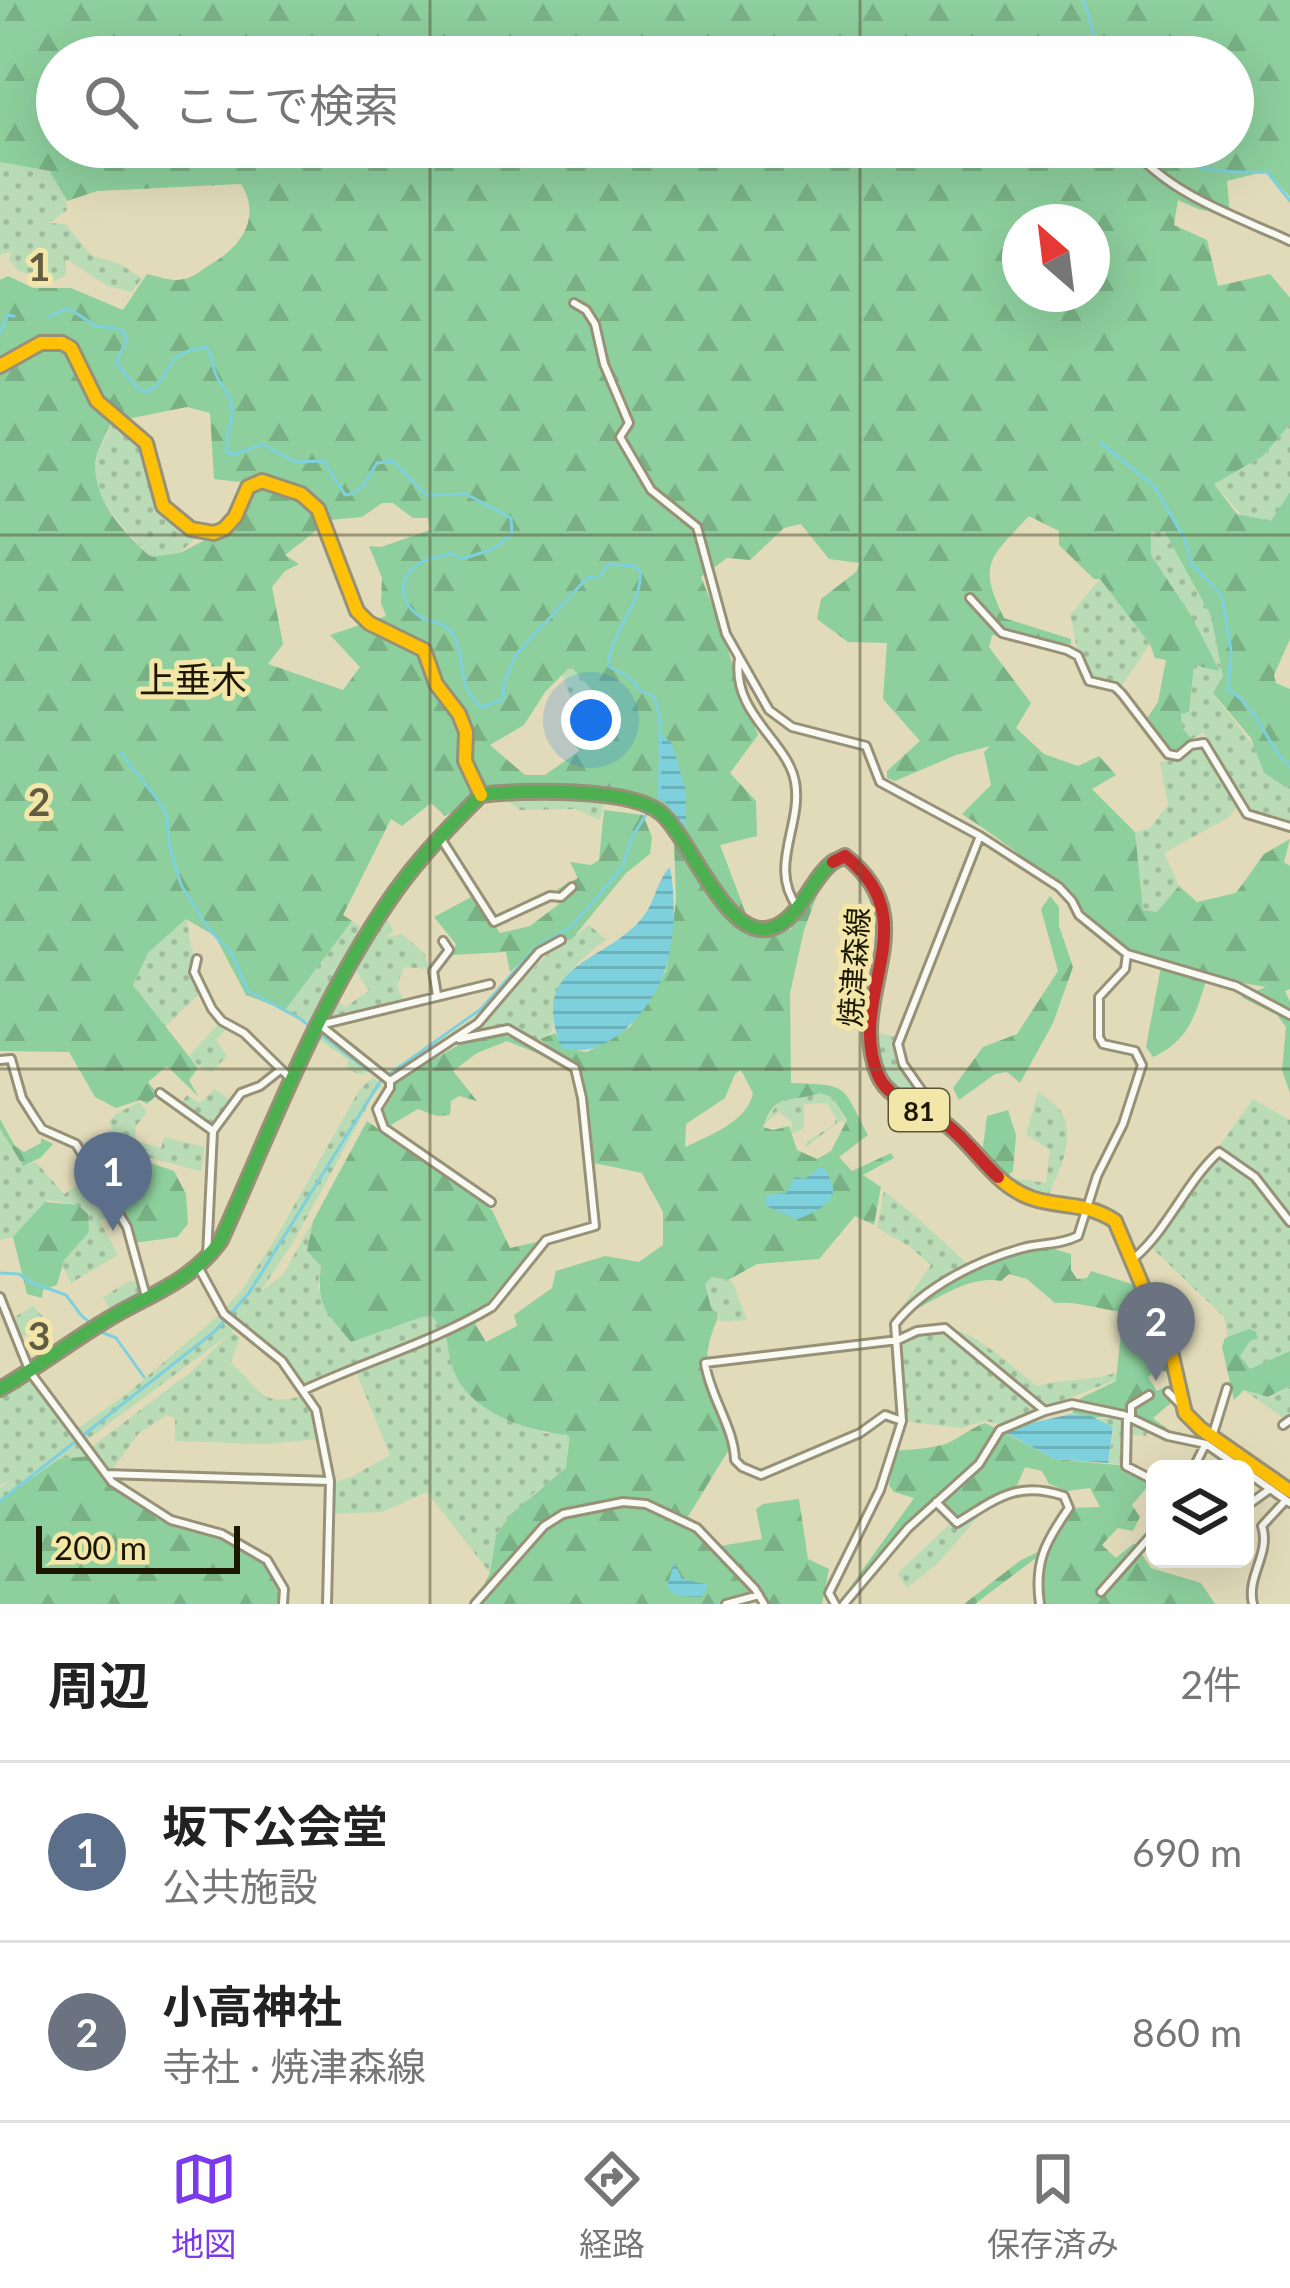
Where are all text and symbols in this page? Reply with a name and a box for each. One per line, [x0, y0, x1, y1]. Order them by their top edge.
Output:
search box [36, 36, 1254, 168]
icon: search [78, 69, 144, 135]
text: ここで検索 [174, 78, 399, 132]
north arrow [1002, 204, 1110, 312]
text: 1 [28, 243, 50, 289]
district label: 上垂木 [139, 657, 247, 701]
your location [561, 690, 621, 750]
text: 2 [28, 778, 50, 824]
street label: 焼津森線 [831, 906, 875, 1028]
road number: 81 [889, 1089, 949, 1131]
pin: 1 [74, 1132, 152, 1231]
pin: 2 [1117, 1282, 1195, 1381]
text: 3 [28, 1312, 50, 1358]
map controls [1146, 1460, 1254, 1568]
button: layers [1146, 1460, 1254, 1568]
scale bar [36, 1520, 240, 1573]
text: 200 m [54, 1527, 147, 1567]
text: 周辺 [48, 1654, 150, 1715]
text: 2件 [1180, 1661, 1242, 1707]
text: 坂下公会堂 [162, 1799, 387, 1853]
text: 1 [76, 1829, 98, 1875]
text: 690 m [1132, 1829, 1242, 1875]
text: 公共施設 [162, 1863, 318, 1909]
text: 小高神社 [162, 1979, 342, 2033]
text: 2 [76, 2009, 98, 2055]
text: 860 m [1132, 2009, 1242, 2055]
text: 寺社 · 焼津森線 [162, 2043, 426, 2089]
tab: 地図 [171, 2146, 237, 2266]
tab: 経路 [579, 2146, 645, 2266]
tab: 保存済み [987, 2146, 1119, 2266]

